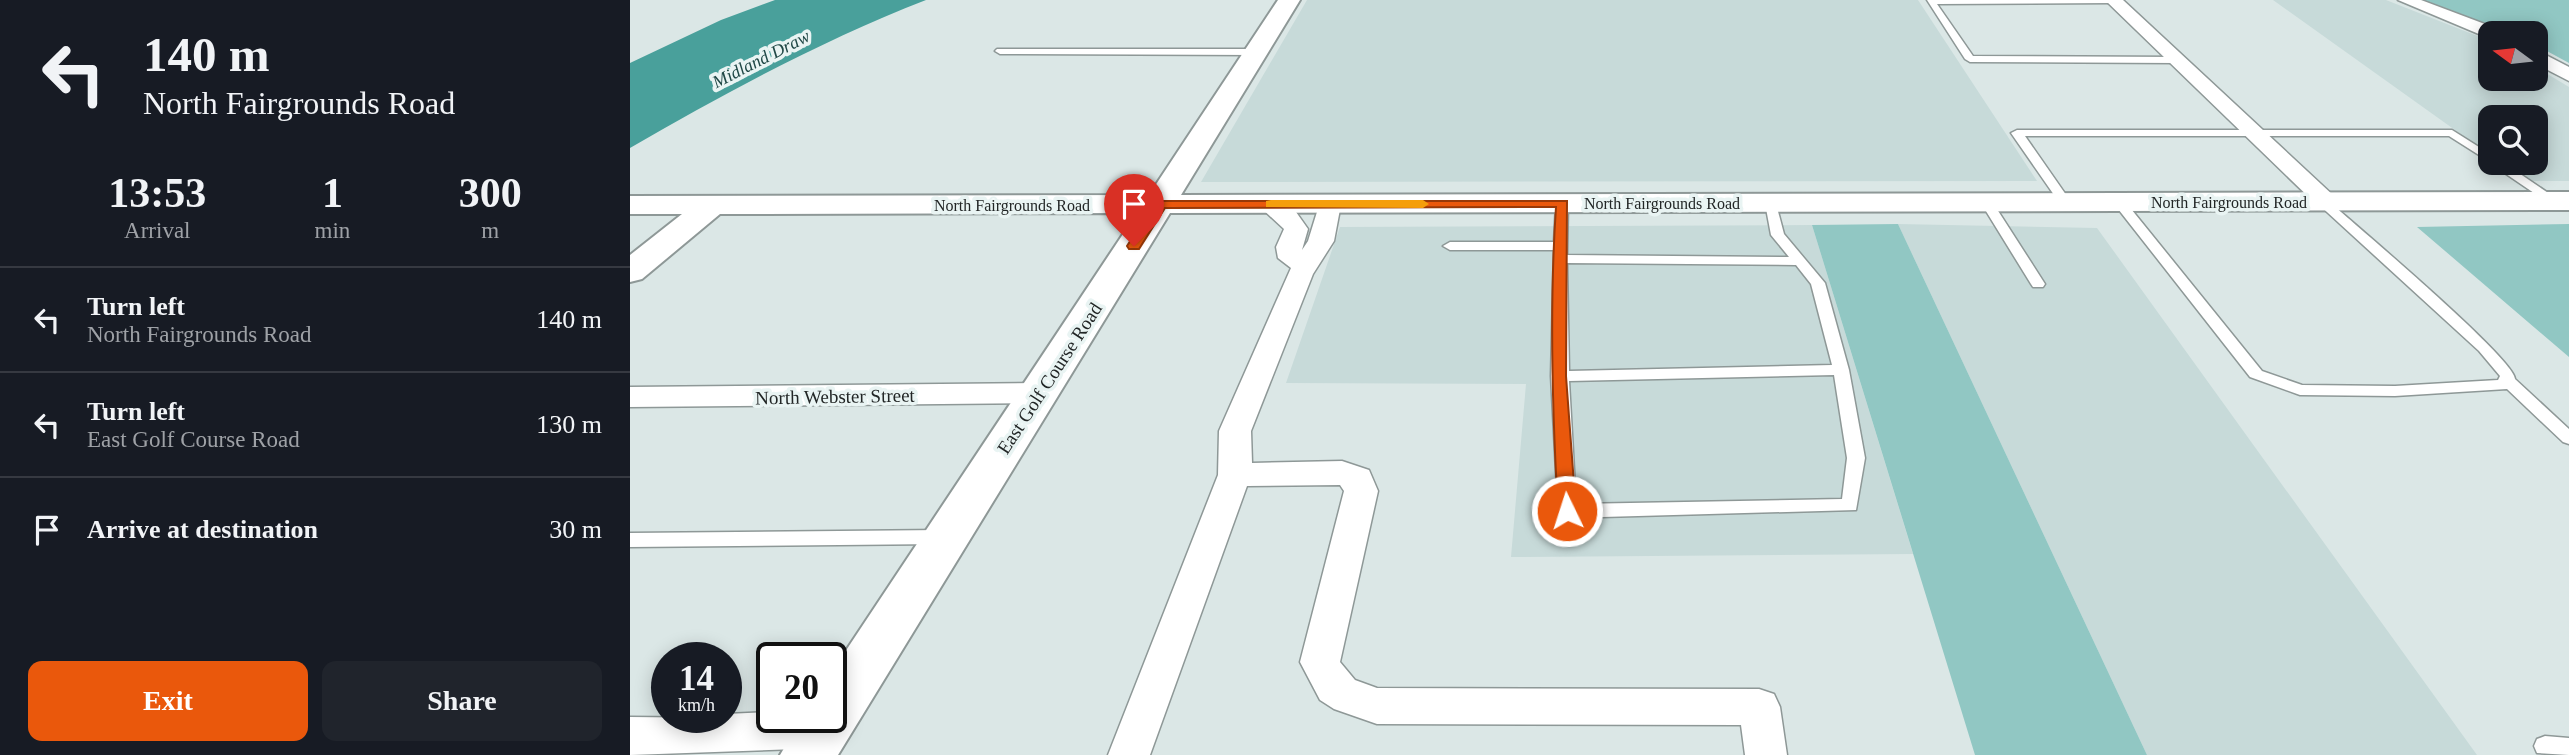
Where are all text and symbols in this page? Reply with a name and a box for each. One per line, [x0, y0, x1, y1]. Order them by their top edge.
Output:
north arrow [2478, 21, 2548, 91]
map controls [2478, 21, 2548, 175]
water label: Midland Draw [708, 26, 813, 93]
text: 140 m [143, 27, 270, 82]
icon: left [28, 28, 119, 119]
text: North Fairgrounds Road [143, 85, 455, 121]
button: search [2478, 105, 2548, 175]
text: 13:53 [108, 170, 206, 216]
text: 1 [322, 170, 343, 216]
text: 300 [459, 170, 522, 216]
pin [1104, 174, 1164, 246]
icon: arrive [1115, 185, 1153, 223]
street label: North Fairgrounds Road [2151, 194, 2307, 212]
street label: North Fairgrounds Road [1584, 195, 1740, 213]
street label: North Fairgrounds Road [934, 197, 1090, 215]
text: Arrival [124, 218, 191, 243]
text: min [315, 218, 350, 243]
text: m [481, 218, 499, 243]
text: Turn left [87, 292, 185, 321]
street label: East Golf Course Road [993, 298, 1106, 458]
icon: left [28, 301, 66, 339]
text: 140 m [536, 305, 602, 334]
text: North Fairgrounds Road [87, 322, 311, 347]
street label: North Webster Street [755, 385, 916, 408]
text: Turn left [87, 397, 185, 426]
icon: left [28, 406, 66, 444]
text: 130 m [536, 410, 602, 439]
text: East Golf Course Road [87, 427, 300, 452]
position arrow [1530, 474, 1604, 548]
icon: arrive [28, 511, 66, 549]
text: Arrive at destination [87, 515, 318, 544]
text: 30 m [549, 515, 602, 544]
speed limit sign: 20 [756, 642, 847, 733]
text: 14 [679, 659, 714, 698]
button: Exit [28, 661, 308, 741]
button: Share [322, 661, 602, 741]
text: km/h [678, 695, 715, 715]

